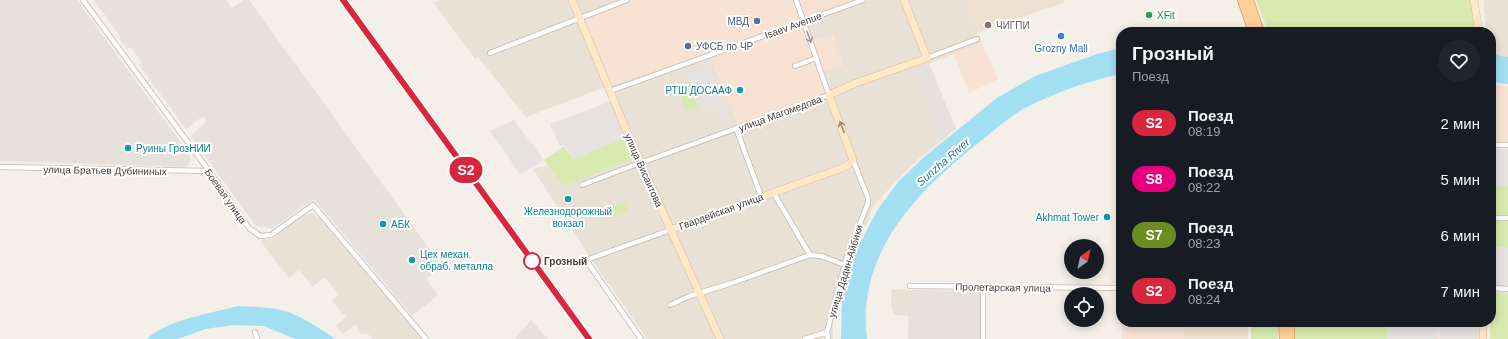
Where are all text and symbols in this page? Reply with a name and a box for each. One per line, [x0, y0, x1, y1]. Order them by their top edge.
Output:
street label: Isaev Avenue [763, 10, 824, 41]
marker: XFit [1144, 10, 1154, 20]
place label: XFit [1157, 10, 1175, 21]
place label: МВД [727, 16, 749, 27]
marker: МВД [752, 16, 762, 26]
marker: ЧИГПИ [983, 20, 993, 30]
place label: ЧИГПИ [996, 20, 1030, 31]
one-way arrow [805, 30, 813, 42]
marker: Grozny Mall [1056, 31, 1066, 41]
button: heart [1438, 40, 1480, 82]
marker: УФСБ по ЧР [683, 41, 693, 51]
place label: УФСБ по ЧР [696, 41, 754, 52]
place label: Grozny Mall [1034, 43, 1088, 54]
text: Грозный [1132, 43, 1214, 64]
text: Поезд [1132, 69, 1169, 84]
place label: РТШ ДОСААФ [666, 85, 732, 96]
marker: РТШ ДОСААФ [735, 85, 745, 95]
street label: улица Магомедова [737, 93, 824, 134]
text: Поезд [1188, 107, 1233, 124]
text: S2 [1145, 115, 1163, 131]
text: 2 мин [1441, 115, 1480, 132]
one-way arrow [837, 122, 845, 134]
text: 08:19 [1188, 124, 1221, 139]
street label: улица Висаитова [622, 132, 665, 209]
water label: Sunzha River [914, 135, 973, 188]
marker: Руины ГрозНИИ [123, 143, 133, 153]
place label: Руины ГрозНИИ [136, 143, 211, 154]
line badge: S2 [448, 157, 484, 183]
text: S2 [457, 162, 475, 178]
text: Поезд [1188, 163, 1233, 180]
street label: улица Братьев Дубининых [43, 164, 167, 177]
street label: Боевая улица [203, 167, 249, 226]
text: S8 [1145, 171, 1163, 187]
text: 5 мин [1441, 171, 1480, 188]
text: 08:22 [1188, 180, 1221, 195]
street label: Гвардейская улица [678, 191, 765, 232]
marker: Железнодорожный вокзал [563, 194, 573, 204]
place label: Железнодорожный вокзал [524, 206, 612, 229]
place label: Akhmat Tower [1036, 212, 1100, 223]
marker: Akhmat Tower [1102, 212, 1112, 222]
marker: АБК [378, 219, 388, 229]
place label: АБК [391, 219, 410, 230]
text: Поезд [1188, 219, 1233, 236]
street label: улица Дадин-Айбики [826, 223, 865, 319]
text: S7 [1145, 227, 1163, 243]
text: 6 мин [1441, 227, 1480, 244]
text: 08:23 [1188, 236, 1221, 251]
north arrow [1064, 239, 1104, 279]
map controls [1064, 239, 1104, 327]
place label: Цех механ. обраб. металла [420, 249, 494, 272]
marker: Грозный [523, 252, 541, 270]
marker: Цех механ. обраб. металла [407, 255, 417, 265]
place label: Грозный [544, 256, 587, 267]
text: Поезд [1188, 275, 1233, 292]
street label: Пролетарская улица [955, 281, 1051, 294]
text: S2 [1145, 283, 1163, 299]
text: 7 мин [1441, 283, 1480, 300]
button: locate [1064, 287, 1104, 327]
text: 08:24 [1188, 292, 1221, 307]

